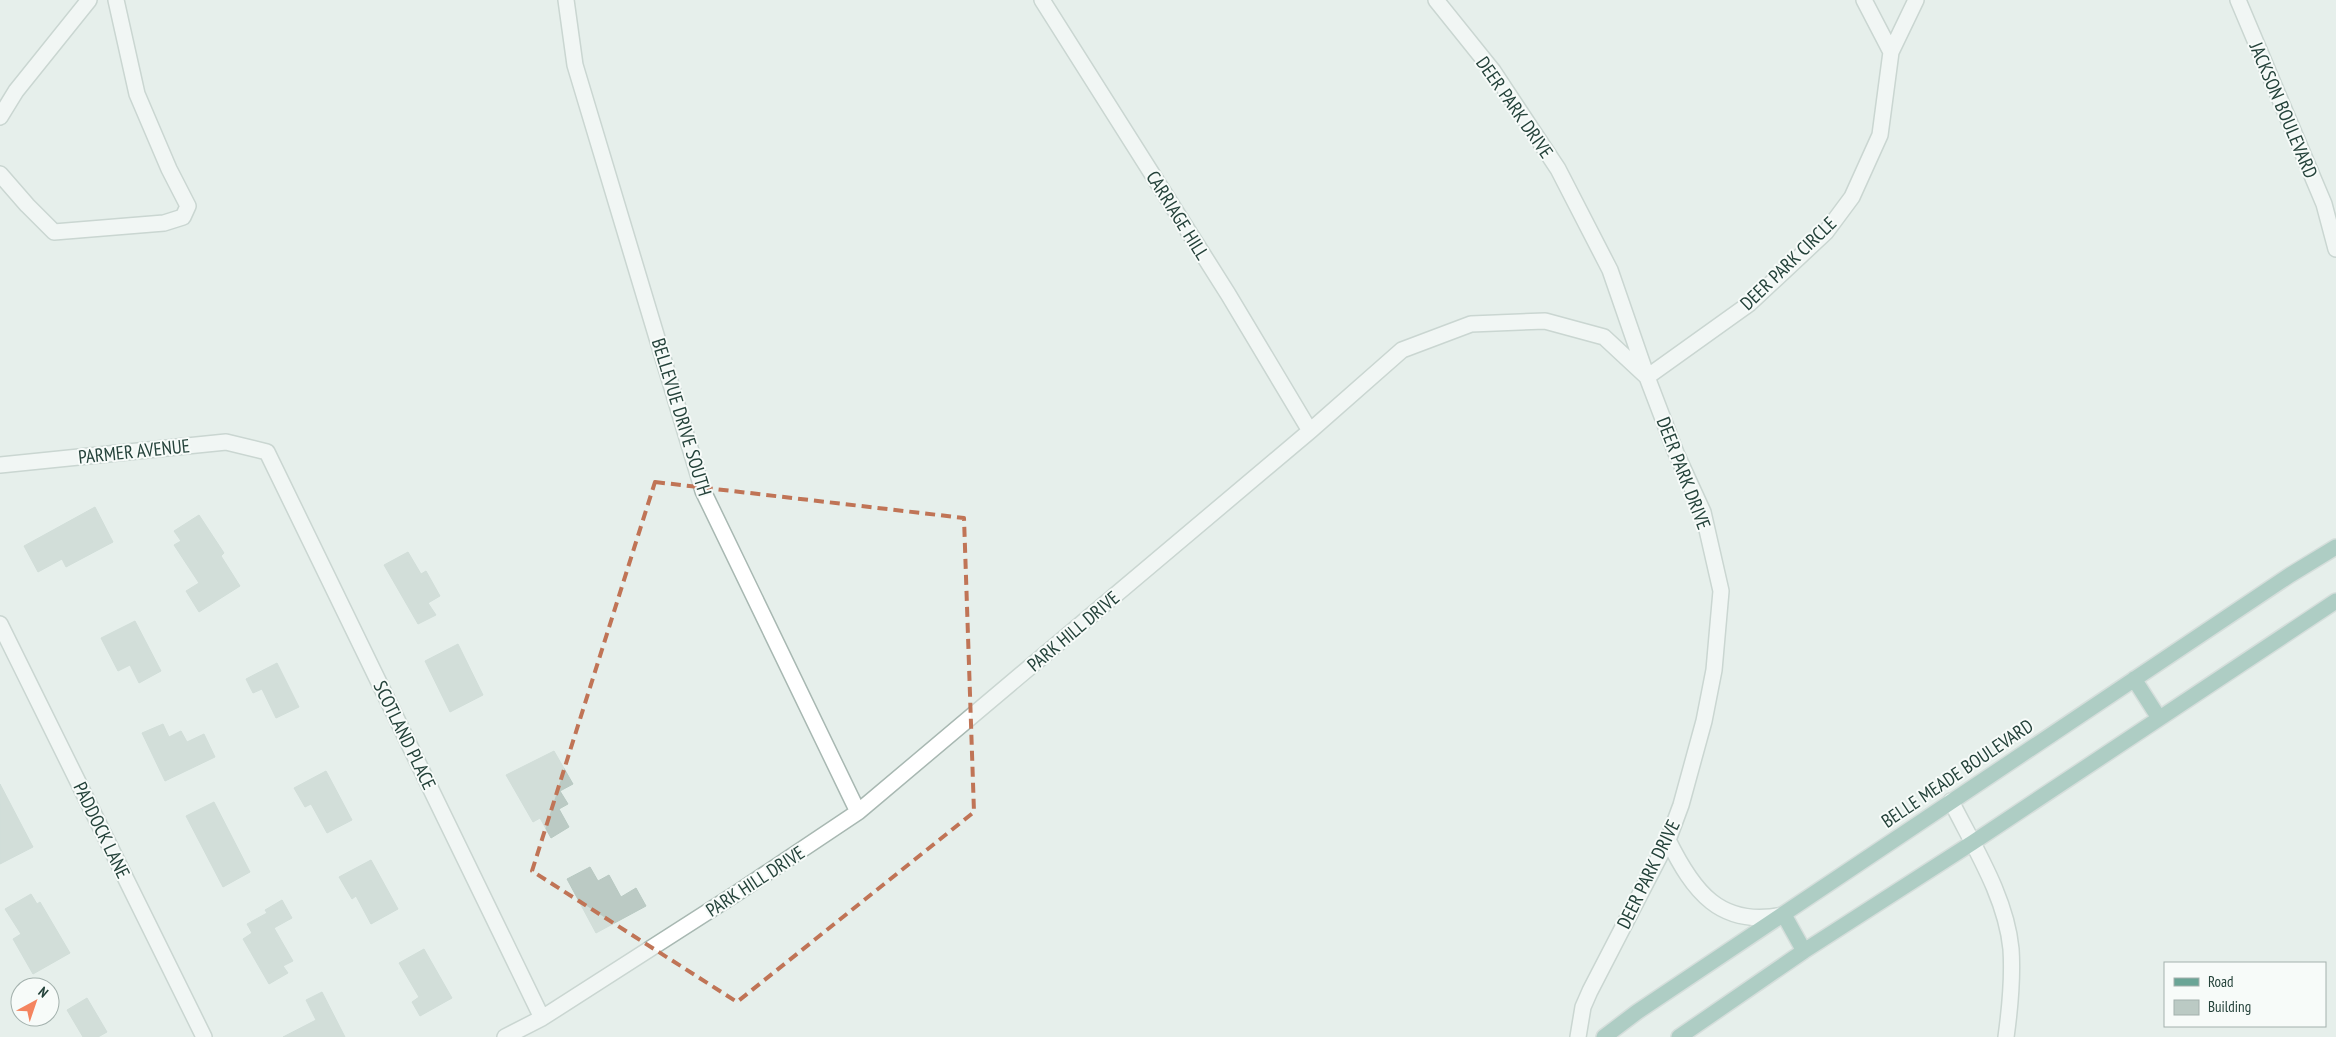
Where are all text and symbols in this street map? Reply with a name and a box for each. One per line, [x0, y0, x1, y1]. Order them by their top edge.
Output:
street label: JACKSON BOULEVARD [2244, 37, 2323, 182]
street label: DEER PARK DRIVE [1471, 52, 1559, 162]
street label: CARRIAGE HILL [1141, 166, 1215, 264]
street label: DEER PARK CIRCLE [1735, 211, 1841, 315]
street label: BELLEVUE DRIVE SOUTH [647, 335, 717, 499]
street label: DEER PARK DRIVE [1652, 413, 1716, 533]
street label: PARMER AVENUE [77, 433, 191, 469]
street label: PARK HILL DRIVE [1022, 586, 1124, 676]
street label: SCOTLAND PLACE [368, 677, 442, 793]
street label: BELLE MEADE BOULEVARD [1877, 713, 2037, 833]
street label: PADDOCK LANE [68, 778, 136, 882]
street label: DEER PARK DRIVE [1611, 815, 1685, 933]
street label: PARK HILL DRIVE [701, 840, 809, 922]
legend [2164, 962, 2326, 1027]
text: Road [2208, 972, 2234, 991]
north arrow [10, 977, 60, 1027]
text: N [35, 983, 52, 1001]
text: Building [2208, 997, 2251, 1016]

